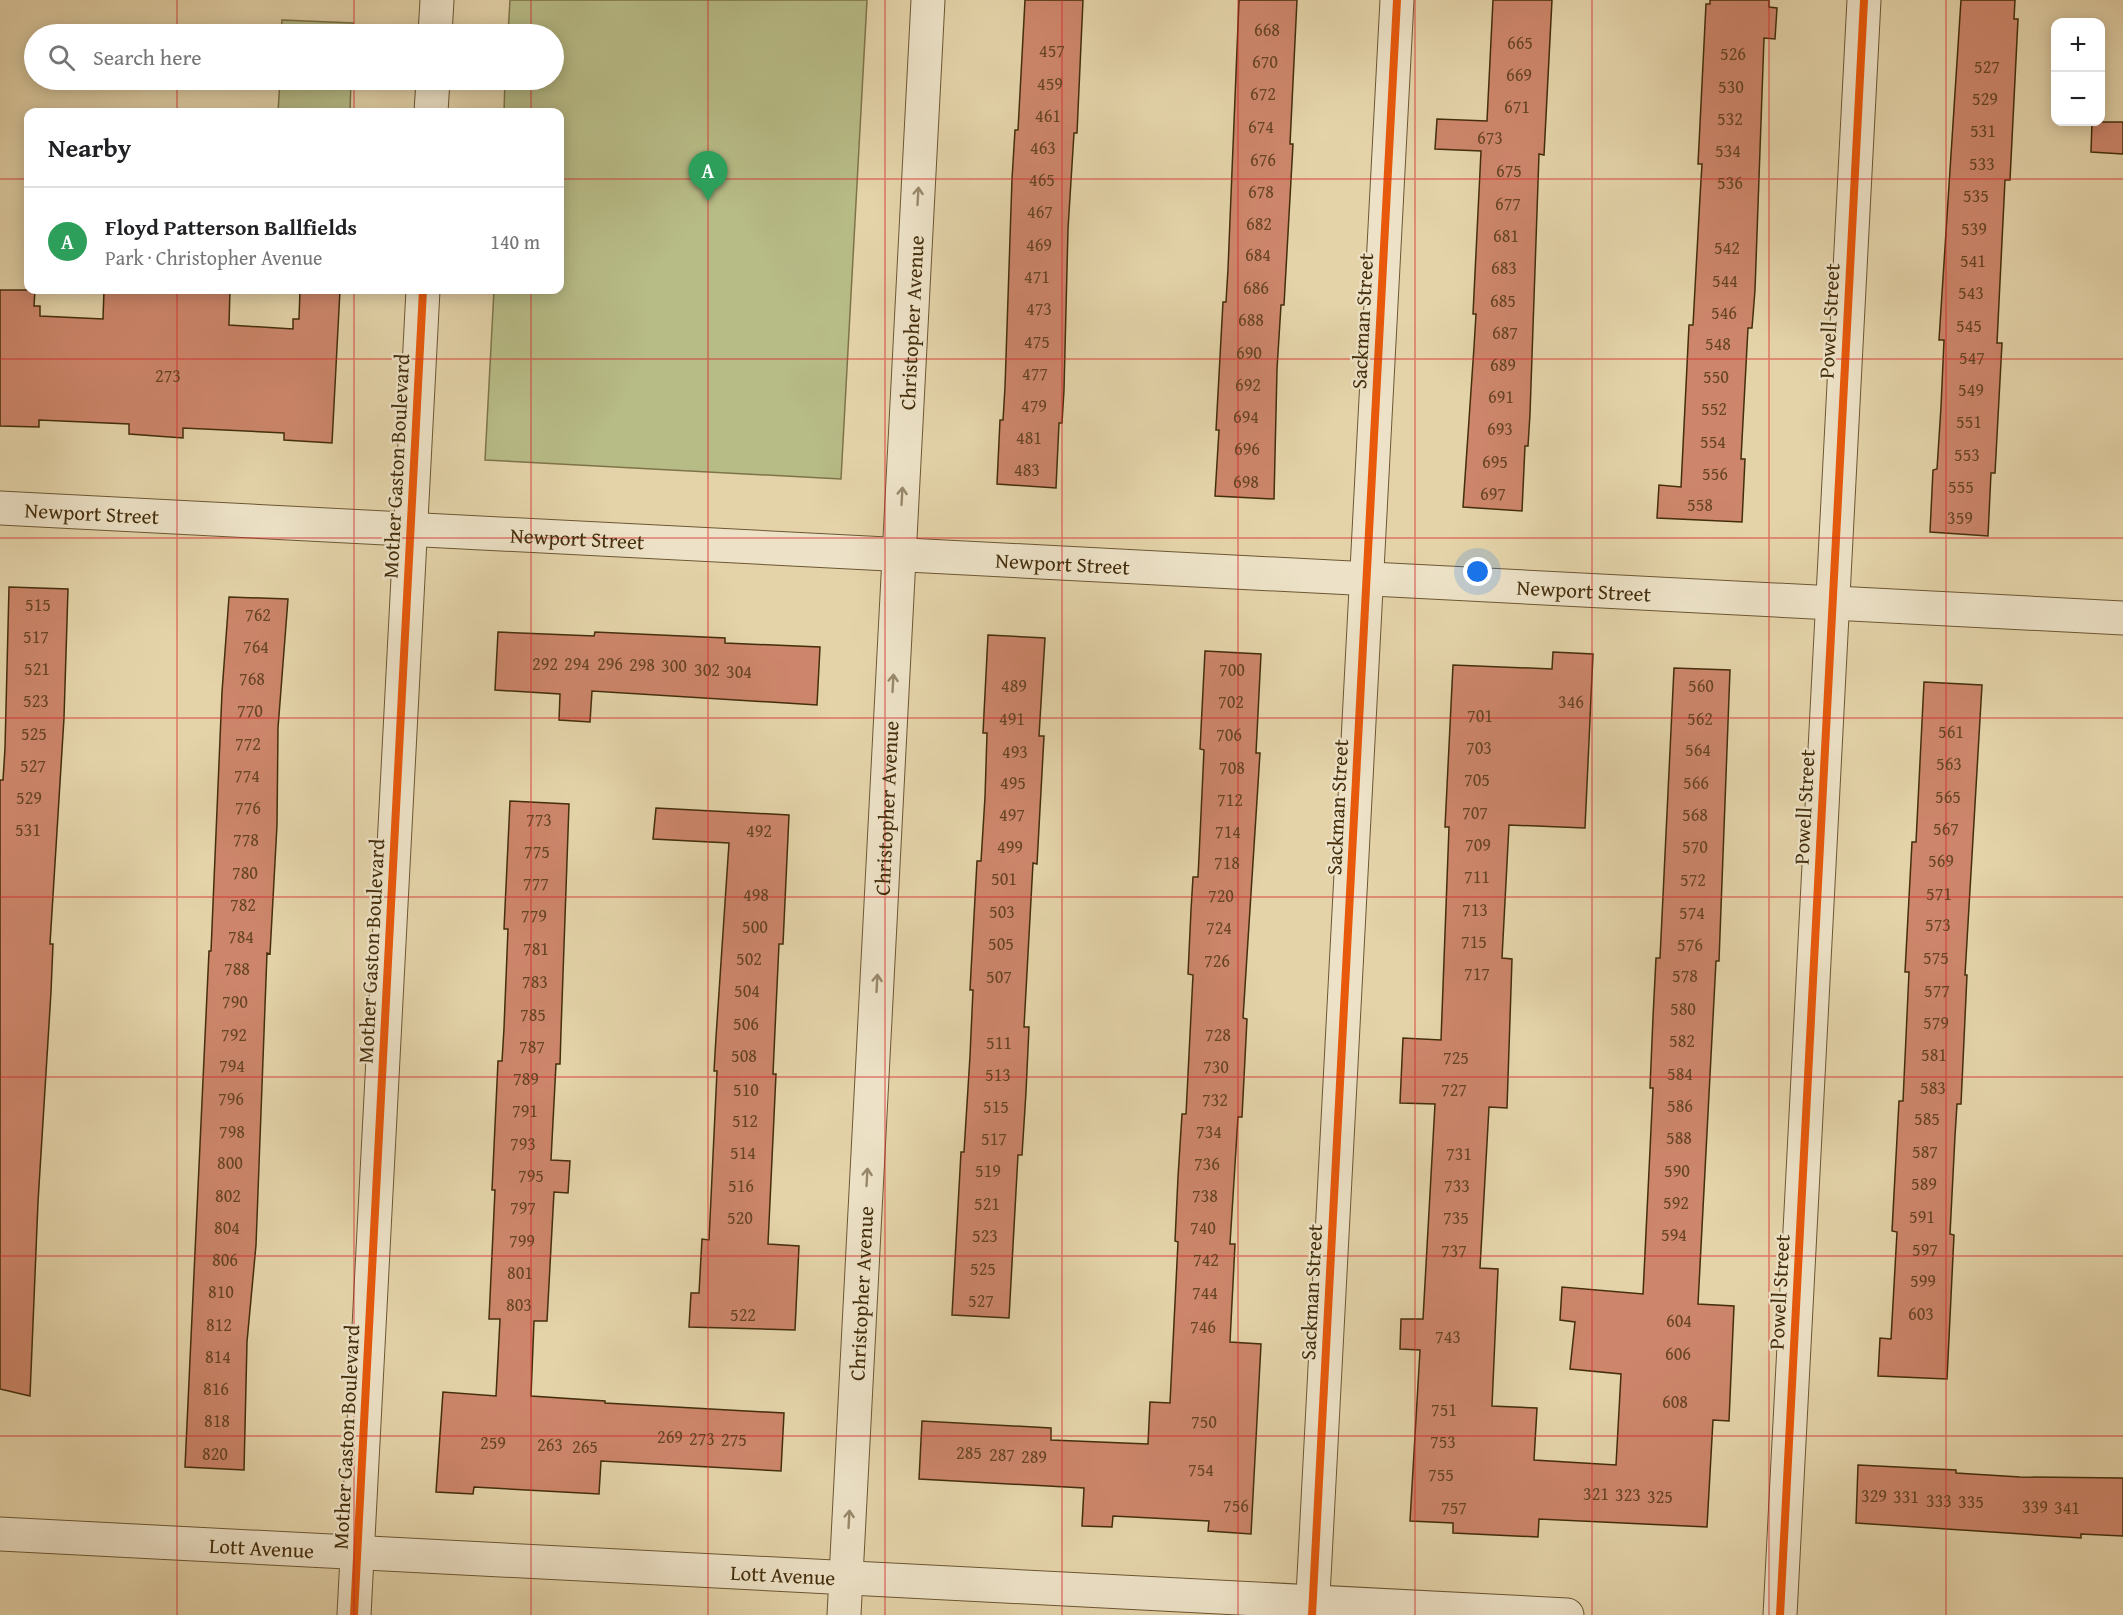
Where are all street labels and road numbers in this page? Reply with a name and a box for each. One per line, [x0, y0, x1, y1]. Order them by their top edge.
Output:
street label: Christopher Avenue [891, 234, 931, 411]
street label: Sackman Street [1343, 251, 1381, 390]
street label: Powell Street [1810, 262, 1848, 380]
street label: Mother Gaston Boulevard [375, 352, 417, 579]
street label: Newport Street [24, 494, 160, 532]
street label: Newport Street [509, 519, 646, 557]
street label: Newport Street [995, 544, 1131, 582]
street label: Newport Street [1516, 571, 1652, 609]
street label: Christopher Avenue [866, 720, 906, 896]
street label: Sackman Street [1318, 737, 1356, 876]
street label: Powell Street [1785, 748, 1823, 866]
street label: Mother Gaston Boulevard [350, 837, 392, 1064]
street label: Christopher Avenue [841, 1205, 881, 1382]
street label: Sackman Street [1292, 1222, 1330, 1361]
street label: Powell Street [1760, 1233, 1798, 1351]
street label: Mother Gaston Boulevard [325, 1323, 367, 1550]
street label: Lott Avenue [208, 1529, 315, 1566]
street label: Lott Avenue [730, 1556, 836, 1593]

